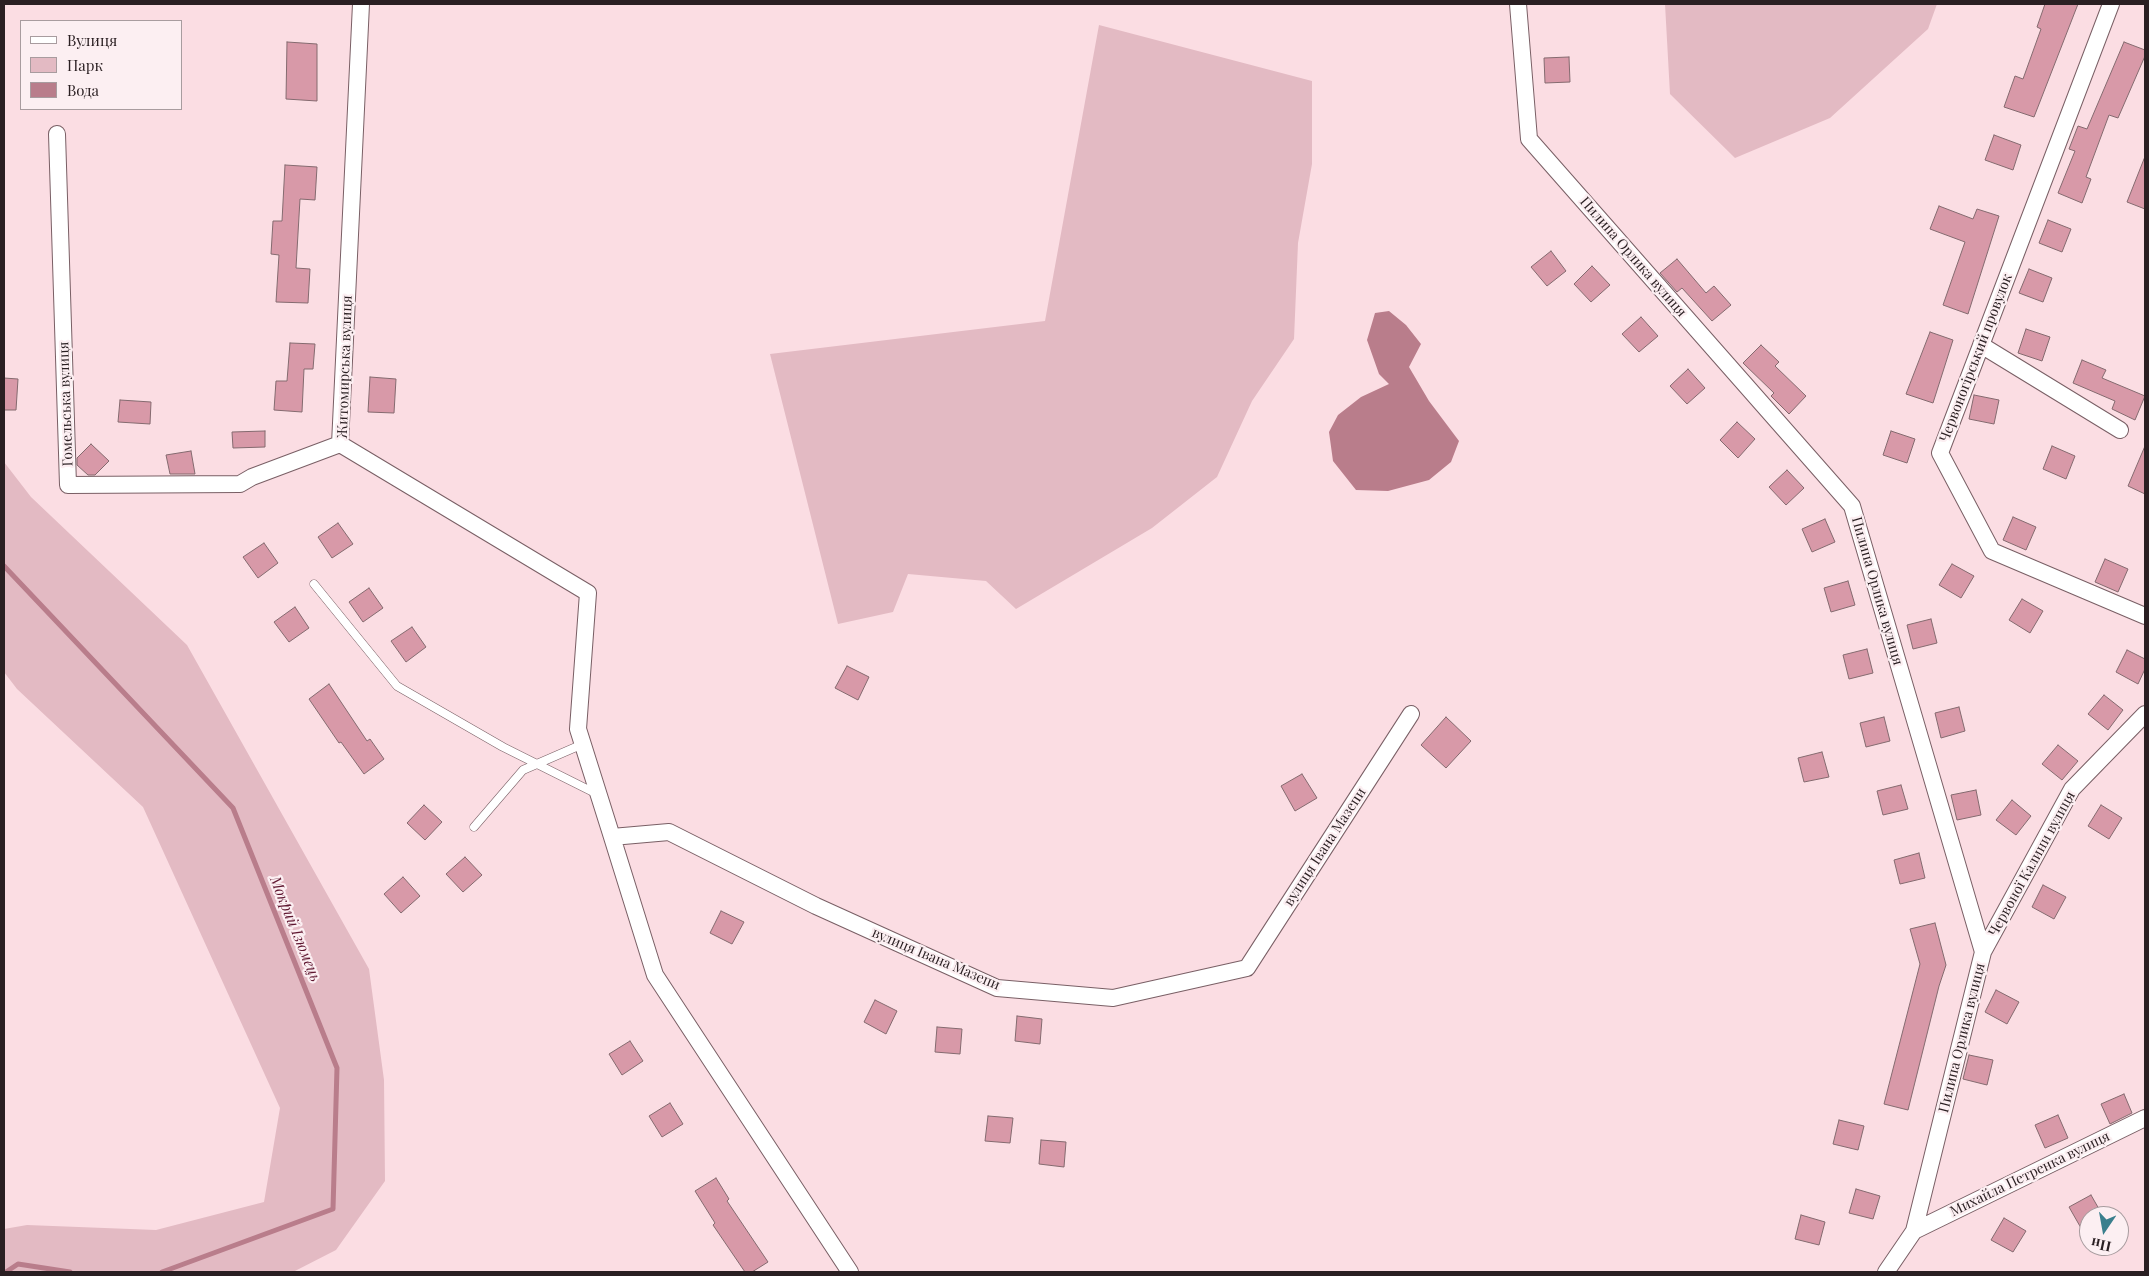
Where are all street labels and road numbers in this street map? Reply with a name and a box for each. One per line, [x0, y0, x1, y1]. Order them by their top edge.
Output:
street label: Пилипа Орлика вулиця [1576, 194, 1690, 320]
street label: Червоногірський провулок [1936, 272, 2016, 444]
street label: Житомирська вулиця [334, 295, 356, 439]
street label: Гомельська вулиця [55, 341, 77, 467]
street label: Пилипа Орлика вулиця [1848, 515, 1906, 667]
street label: вулиця Івана Мазепи [1280, 785, 1370, 909]
street label: Червоної Калини вулиця [1985, 789, 2079, 939]
street label: вулиця Івана Мазепи [869, 924, 1003, 994]
street label: Пилипа Орлика вулиця [1935, 961, 1989, 1115]
street label: Михайла Петренка вулиця [1947, 1128, 2113, 1220]

